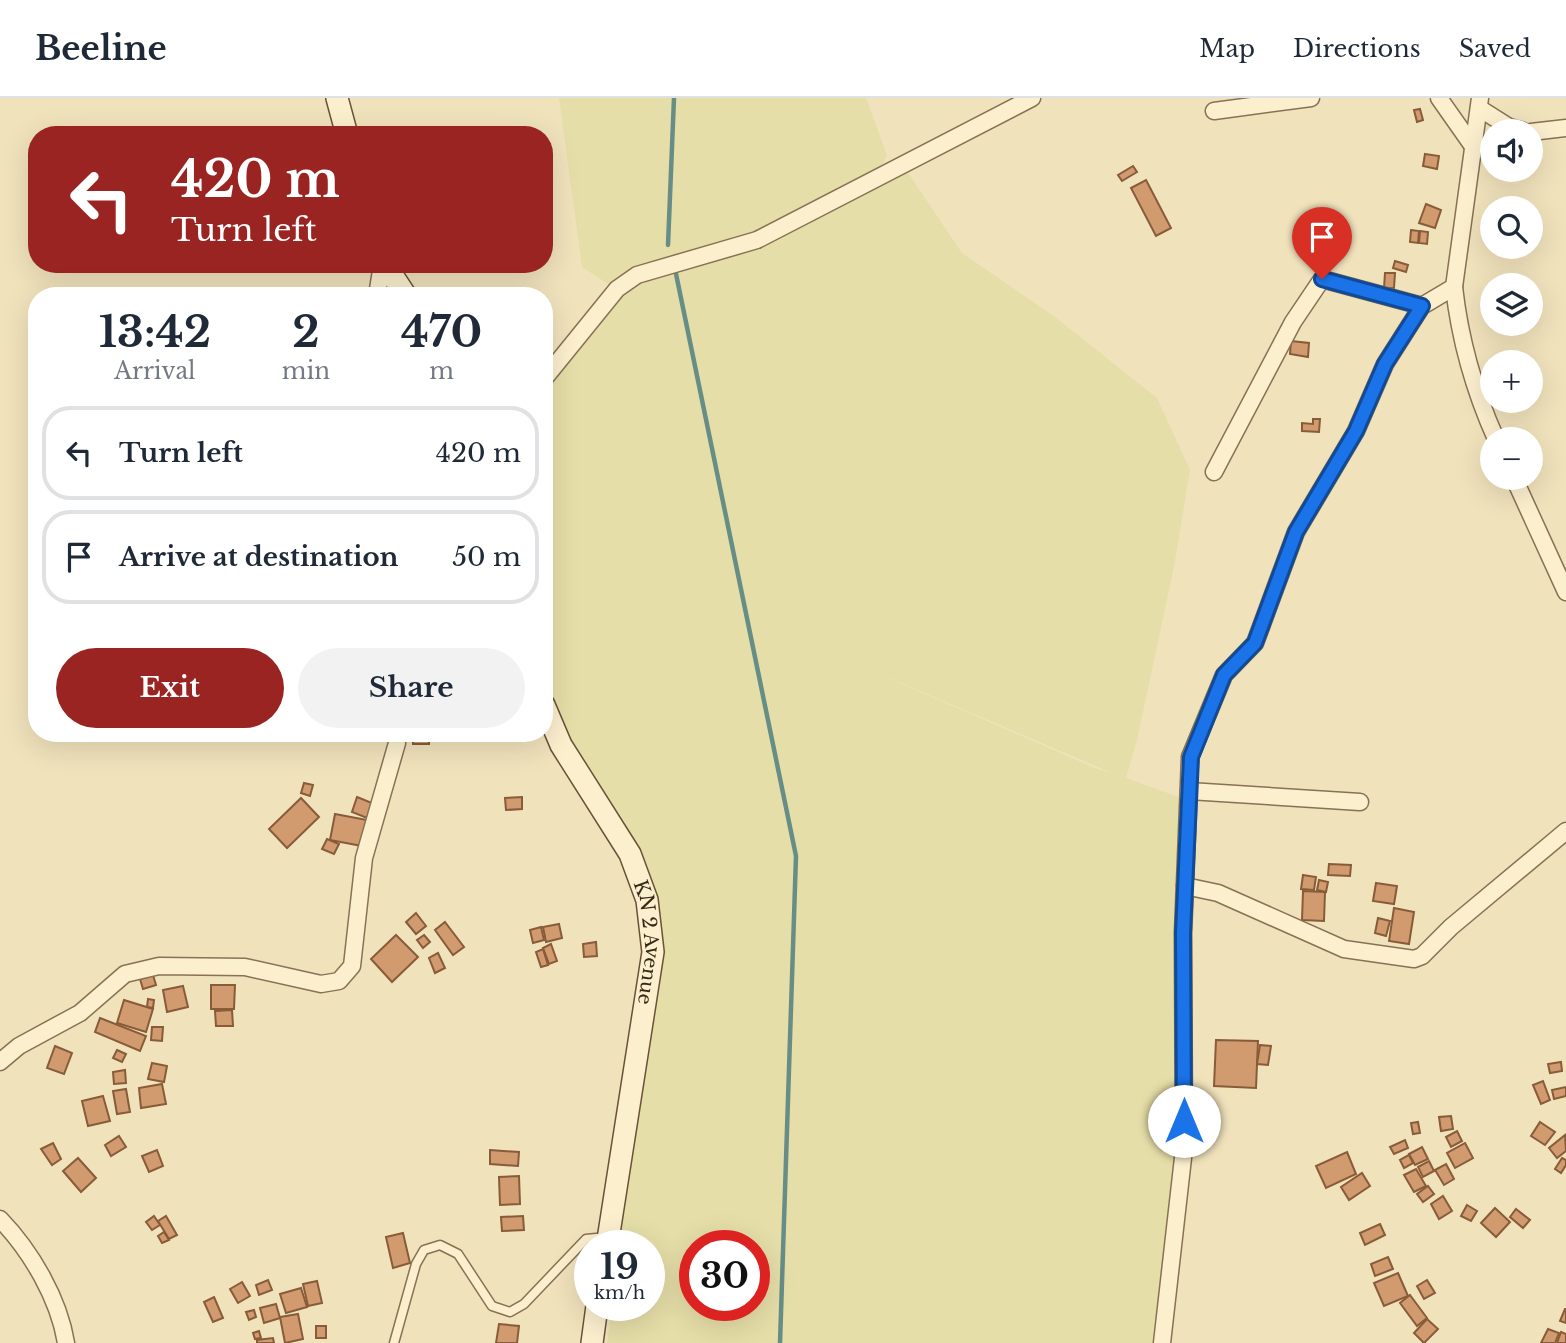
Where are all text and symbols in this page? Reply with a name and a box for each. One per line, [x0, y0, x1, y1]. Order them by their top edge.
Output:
text: Beeline [35, 28, 167, 69]
text: Map [1199, 34, 1255, 63]
text: Directions [1293, 34, 1421, 63]
text: Saved [1459, 34, 1531, 63]
map controls [1480, 119, 1543, 490]
button: sound [1480, 119, 1543, 182]
text: 420 m [171, 149, 340, 210]
icon: left [56, 154, 147, 245]
button: search [1480, 196, 1543, 259]
pin [1292, 207, 1352, 279]
text: Turn left [171, 210, 317, 250]
icon: arrive [1303, 218, 1341, 256]
button: layers [1480, 273, 1543, 336]
text: 13:42 [99, 306, 211, 358]
text: 2 [292, 306, 320, 358]
text: 470 [401, 306, 482, 358]
button: + [1480, 350, 1543, 413]
text: Arrival [114, 357, 196, 385]
text: min [282, 357, 330, 385]
text: m [429, 357, 454, 385]
button: − [1480, 427, 1543, 490]
icon: left [60, 434, 98, 472]
text: Turn left [119, 437, 243, 469]
text: 420 m [436, 437, 521, 469]
icon: arrive [60, 538, 98, 576]
text: Arrive at destination [119, 541, 399, 573]
text: 50 m [452, 541, 521, 573]
button: Exit [56, 648, 284, 728]
button: Share [298, 648, 525, 728]
street label: KN 2 Avenue [629, 877, 665, 1006]
position arrow [1147, 1084, 1221, 1158]
speed limit sign: 30 [679, 1230, 770, 1321]
text: 19 [600, 1245, 639, 1288]
text: km/h [594, 1282, 645, 1304]

